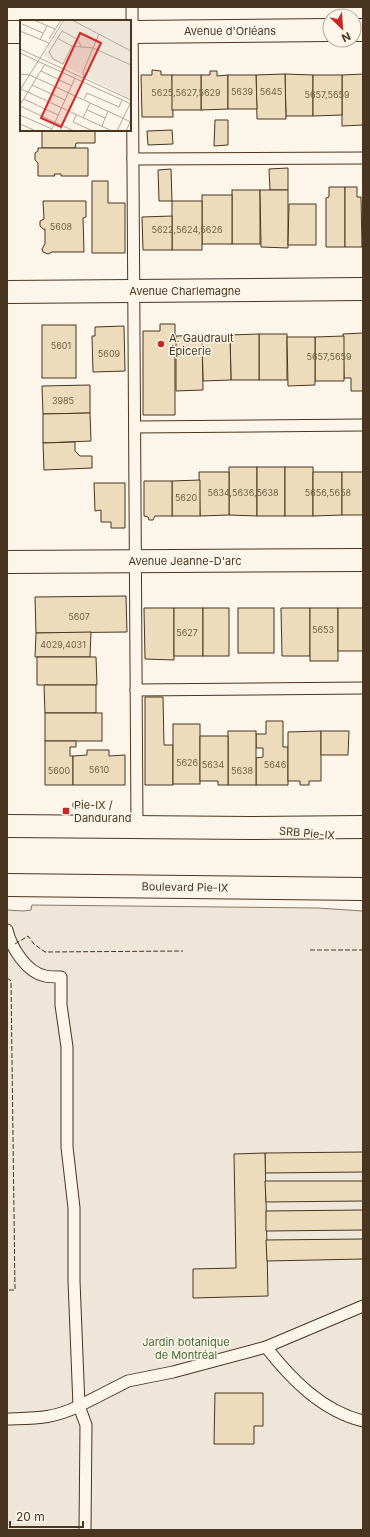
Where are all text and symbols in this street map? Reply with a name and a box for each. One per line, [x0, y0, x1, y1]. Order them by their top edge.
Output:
north arrow [322, 8, 362, 48]
inset map [20, 20, 131, 131]
street label: Avenue d'Orléans [184, 24, 276, 38]
text: N [339, 29, 353, 45]
house number: 5639 [231, 86, 254, 97]
house number: 5645 [260, 86, 282, 97]
house number: 5625,5627,5629 [151, 87, 221, 98]
house number: 5657,5659 [304, 89, 350, 100]
house number: 5608 [50, 221, 73, 232]
house number: 5622,5624,5626 [152, 224, 223, 235]
street label: Avenue Charlemagne [129, 284, 241, 298]
place label: A. Gaudrault Épicerie [169, 331, 234, 358]
marker: A. Gaudrault Épicerie [156, 339, 166, 349]
house number: 5601 [51, 340, 71, 351]
house number: 5609 [98, 348, 121, 359]
house number: 5657,5659 [306, 351, 352, 362]
house number: 3985 [52, 395, 74, 406]
house number: 5634,5636,5638 [207, 487, 279, 498]
house number: 5656,5658 [305, 487, 352, 498]
house number: 5620 [175, 492, 197, 503]
street label: Avenue Jeanne-D'arc [129, 554, 241, 568]
house number: 5607 [68, 611, 90, 622]
house number: 5653 [312, 624, 334, 635]
house number: 5627 [176, 627, 198, 638]
house number: 4029,4031 [40, 639, 86, 650]
house number: 5626 [176, 757, 198, 768]
house number: 5634 [202, 759, 224, 770]
house number: 5646 [264, 759, 287, 770]
house number: 5610 [89, 764, 110, 775]
house number: 5600 [48, 765, 71, 776]
house number: 5638 [231, 765, 254, 776]
place label: Pie-IX / Dandurand [74, 798, 131, 825]
marker: Pie-IX / Dandurand [61, 806, 71, 816]
street label: SRB Pie-IX [278, 824, 336, 842]
street label: Boulevard Pie-IX [141, 879, 229, 895]
park label: Jardin botanique de Montréal [142, 1335, 230, 1362]
scale bar [10, 1503, 83, 1529]
text: 20 m [16, 1509, 45, 1524]

